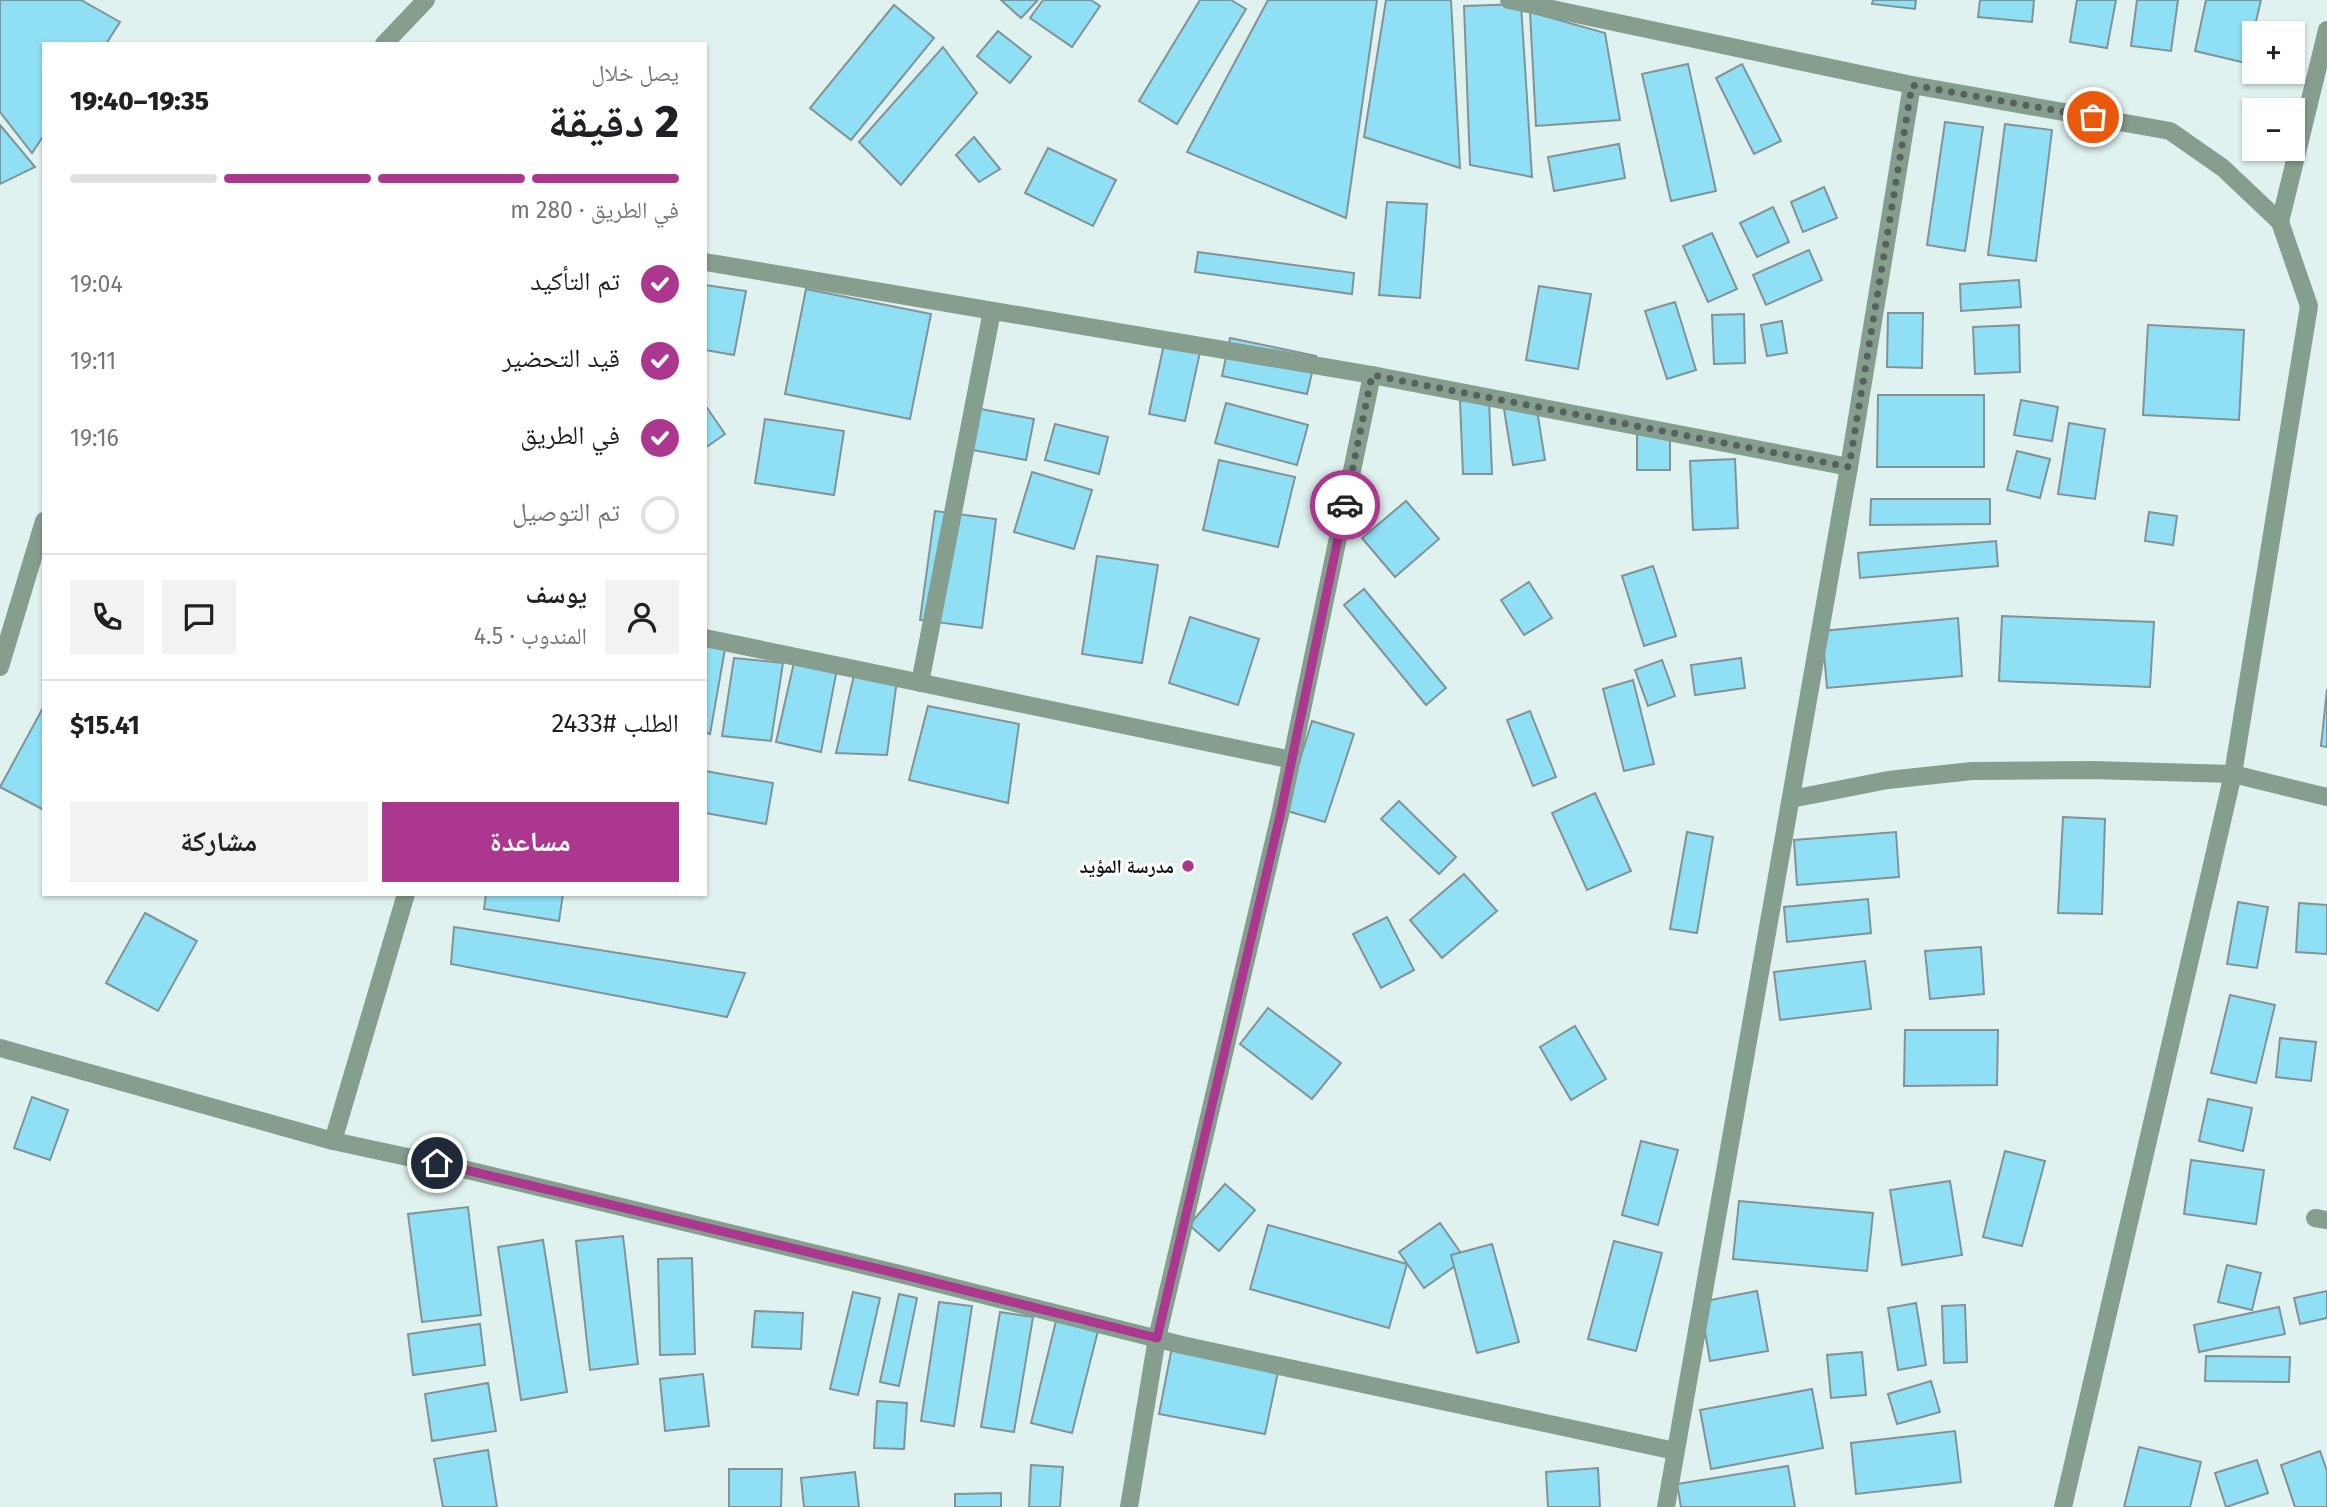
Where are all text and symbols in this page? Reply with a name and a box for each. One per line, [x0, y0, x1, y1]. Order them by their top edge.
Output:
map controls [2242, 21, 2305, 161]
button: + [2242, 21, 2305, 84]
text: يصل خلال [591, 59, 679, 87]
text: 19:35–19:40 [70, 86, 209, 117]
pin [2063, 87, 2123, 147]
text: 2 دقيقة [548, 94, 679, 149]
icon: bag [2074, 98, 2112, 136]
button: − [2242, 98, 2305, 161]
text: في الطريق · 280 m [510, 196, 679, 224]
icon: check [641, 265, 679, 303]
text: تم التأكيد [530, 266, 620, 297]
text: 19:04 [70, 270, 123, 298]
icon: check [641, 342, 679, 380]
text: قيد التحضير [502, 343, 620, 374]
text: 19:11 [70, 347, 116, 375]
icon: check [641, 419, 679, 457]
text: في الطريق [520, 420, 620, 451]
text: 19:16 [70, 424, 119, 452]
courier [1310, 470, 1380, 540]
icon: car [1326, 486, 1364, 524]
text: تم التوصيل [512, 497, 620, 528]
text: يوسف [526, 579, 587, 610]
button: phone [70, 580, 144, 654]
button: chat [162, 580, 236, 654]
button: person [605, 580, 679, 654]
text: المندوب · 4.5 [474, 622, 587, 650]
text: الطلب #2433 [551, 708, 679, 739]
text: $15.41 [70, 710, 140, 741]
button: مشاركة [70, 802, 368, 882]
button: مساعدة [382, 802, 679, 882]
place label: مدرسة المؤيد [1080, 855, 1174, 878]
marker: مدرسة المؤيد [1180, 858, 1196, 874]
pin [407, 1133, 467, 1193]
icon: home [418, 1144, 456, 1182]

